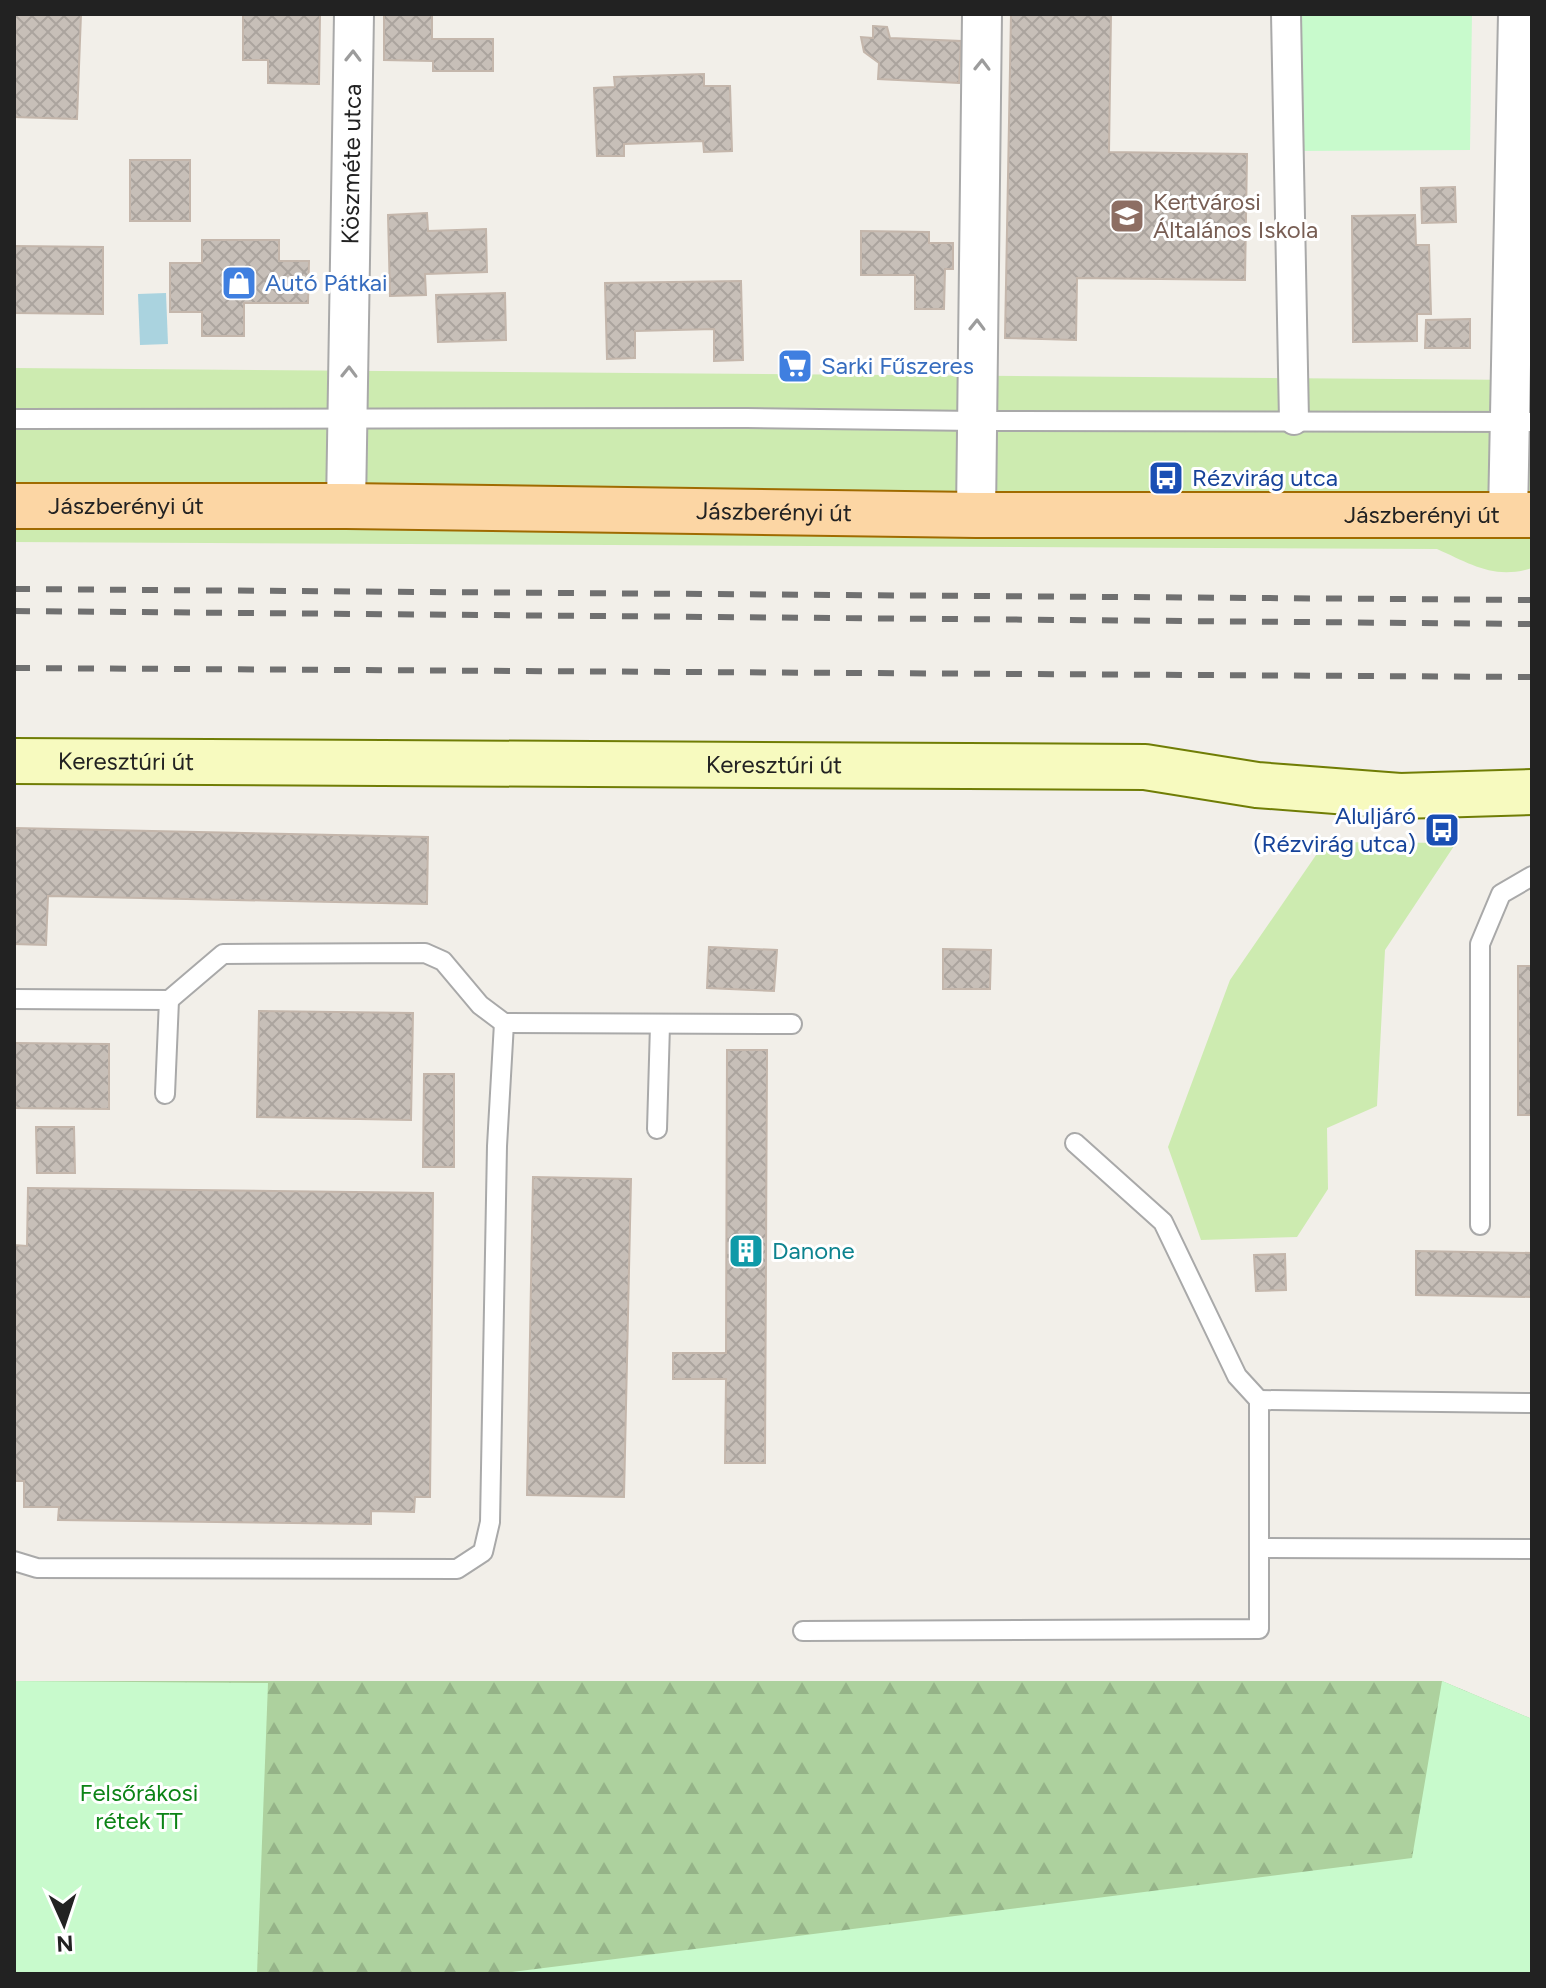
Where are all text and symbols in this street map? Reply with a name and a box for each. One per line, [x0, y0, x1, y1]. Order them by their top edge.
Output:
one-way arrow [345, 49, 362, 62]
one-way arrow [973, 58, 990, 71]
street label: Köszméte utca [335, 83, 367, 245]
place label: Kertvárosi Általános Iskola [1153, 187, 1318, 244]
school or university icon: Kertvárosi Általános Iskola [1108, 197, 1146, 235]
shop icon: Autó Pátkai [220, 264, 258, 302]
place label: Autó Pátkai [265, 268, 388, 297]
one-way arrow [969, 318, 986, 331]
supermarket icon: Sarki Fűszeres [776, 347, 814, 385]
place label: Sarki Fűszeres [821, 351, 974, 380]
one-way arrow [340, 365, 358, 378]
bus stop icon: Rézvirág utca [1147, 459, 1185, 497]
place label: Rézvirág utca [1192, 463, 1338, 492]
street label: Jászberényi út [48, 491, 204, 520]
street label: Jászberényi út [696, 496, 852, 527]
street label: Jászberényi út [1344, 500, 1500, 529]
street label: Keresztúri út [58, 746, 194, 776]
street label: Keresztúri út [706, 750, 842, 779]
place label: Aluljáró (Rézvirág utca) [1253, 801, 1416, 858]
bus stop icon: Aluljáró (Rézvirág utca) [1423, 811, 1461, 849]
building icon: Danone [727, 1232, 765, 1270]
place label: Danone [772, 1236, 855, 1265]
park label: Felsőrákosi rétek TT [80, 1778, 198, 1835]
north arrow [24, 1884, 104, 1964]
text: N [56, 1930, 74, 1957]

